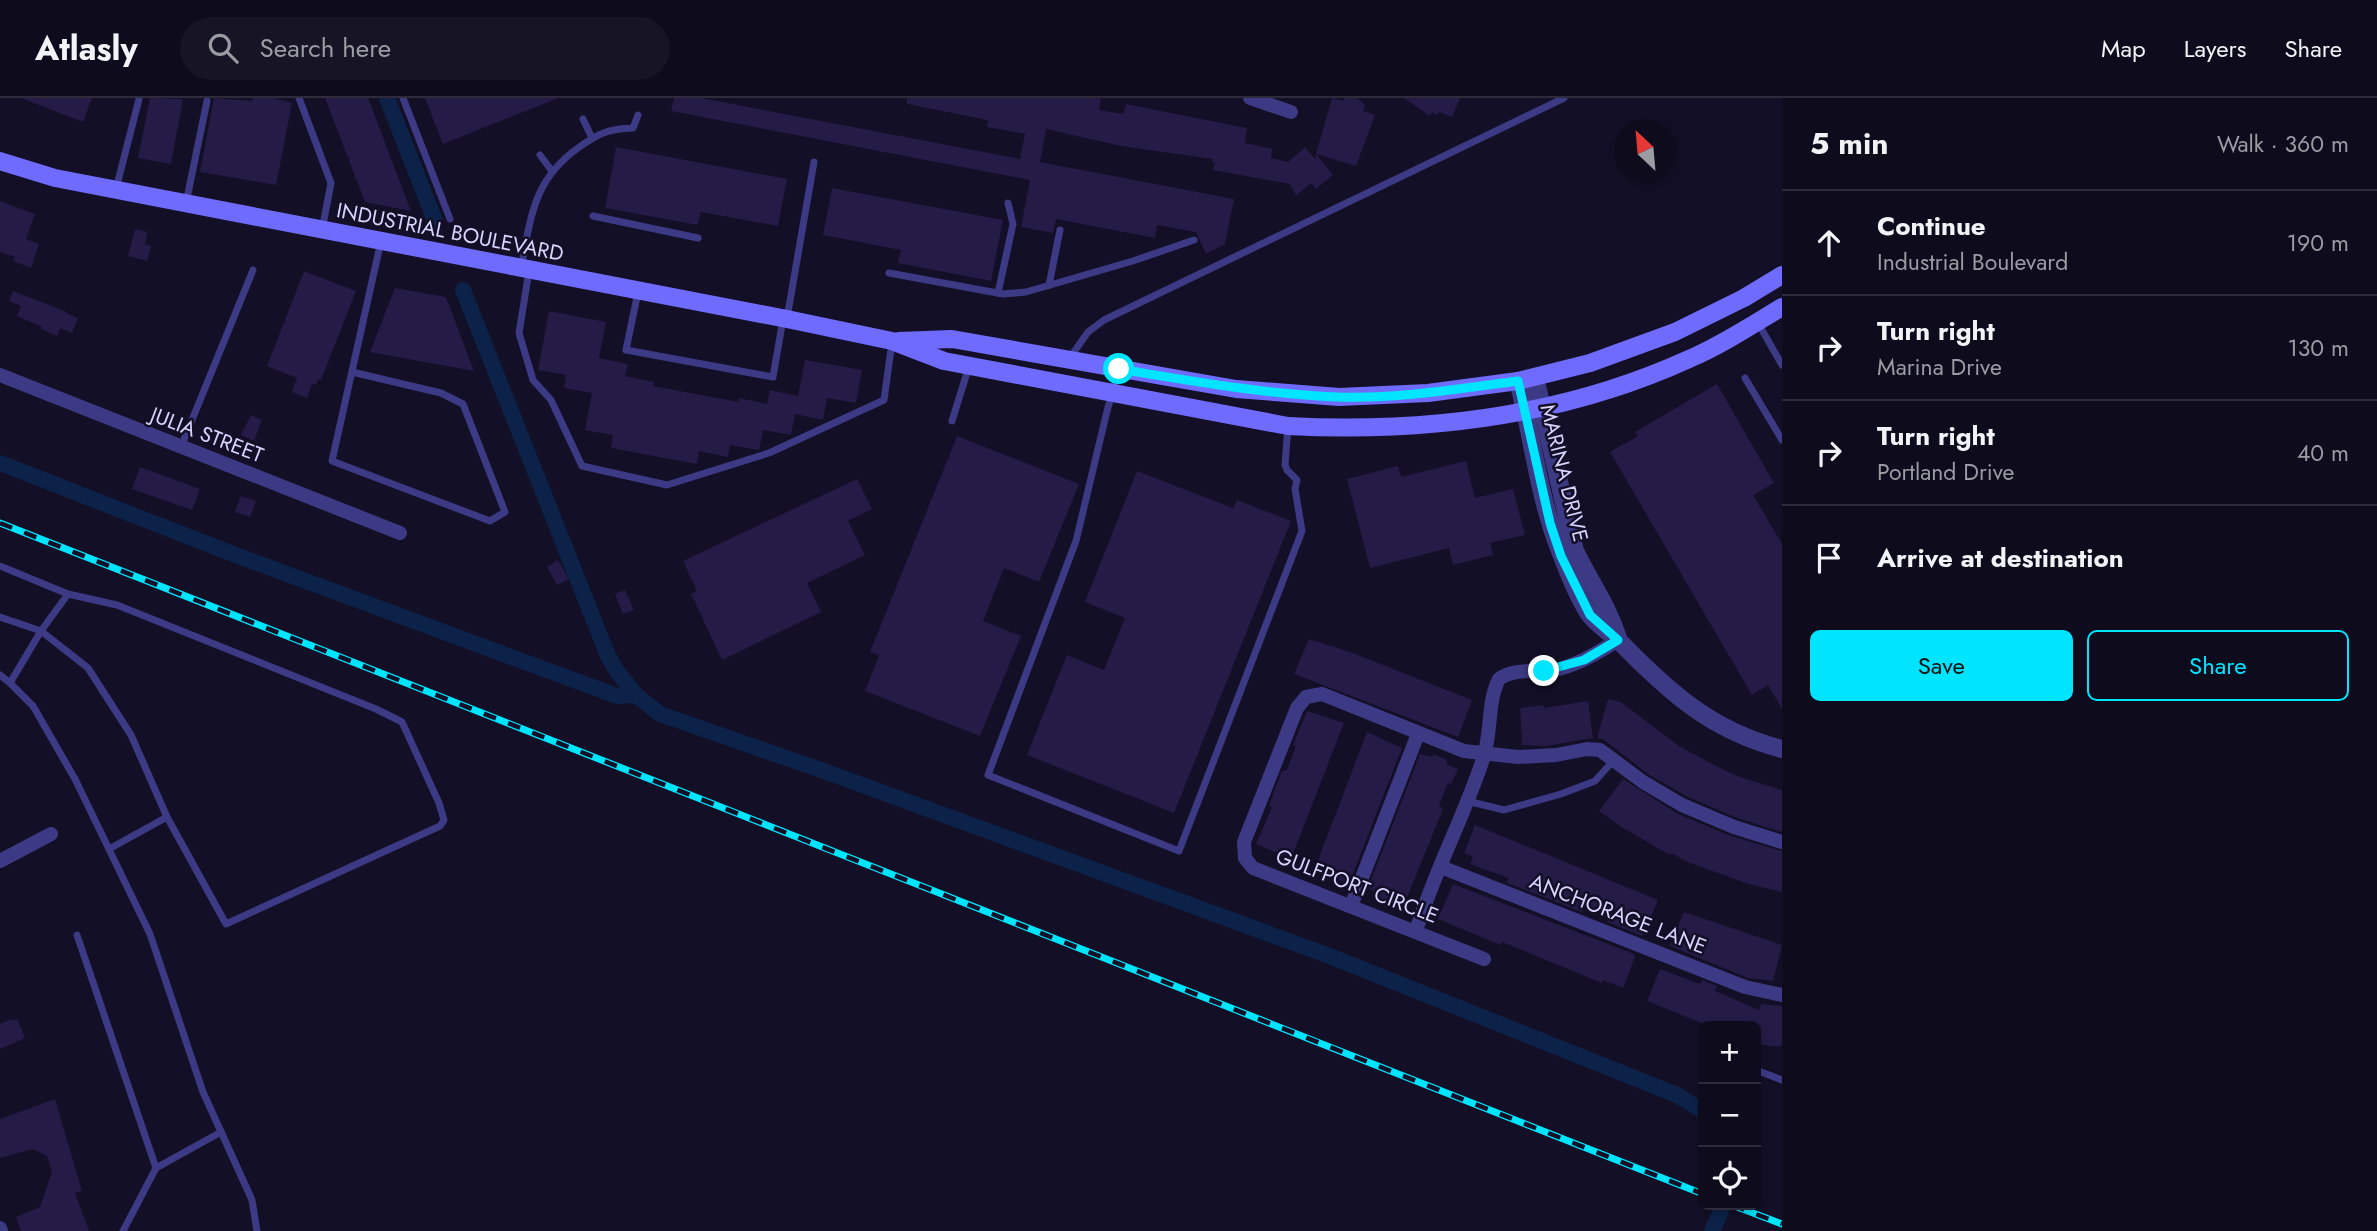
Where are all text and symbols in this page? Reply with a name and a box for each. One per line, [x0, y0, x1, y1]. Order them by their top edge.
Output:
search box [180, 17, 670, 80]
text: Atlasly [35, 25, 138, 72]
icon: search [204, 29, 242, 67]
text: Search here [260, 29, 391, 67]
text: Map [2101, 31, 2146, 66]
text: Layers [2184, 31, 2246, 66]
text: Share [2284, 31, 2342, 66]
north arrow [1614, 119, 1677, 182]
text: 5 min [1810, 122, 1888, 165]
text: Walk · 360 m [2217, 127, 2349, 161]
street label: INDUSTRIAL BOULEVARD [334, 195, 566, 269]
text: Continue [1877, 207, 1986, 245]
icon: ahead [1810, 224, 1848, 262]
text: 190 m [2287, 226, 2349, 260]
text: Industrial Boulevard [1877, 245, 2068, 279]
text: Turn right [1877, 312, 1995, 350]
icon: right [1810, 329, 1848, 367]
text: 130 m [2287, 331, 2349, 365]
text: Marina Drive [1877, 350, 2002, 384]
route start [1103, 353, 1134, 384]
street label: JULIA STREET [143, 399, 268, 470]
street label: MARINA DRIVE [1532, 401, 1596, 545]
text: Turn right [1877, 417, 1995, 455]
icon: right [1810, 434, 1848, 472]
text: 40 m [2297, 436, 2349, 470]
text: Portland Drive [1877, 455, 2014, 489]
icon: arrive [1810, 539, 1848, 577]
text: Arrive at destination [1877, 539, 2124, 577]
button: Save [1810, 630, 2073, 701]
button: Share [2087, 630, 2349, 701]
route end [1528, 655, 1559, 686]
street label: GULFPORT CIRCLE [1271, 841, 1443, 931]
street label: ANCHORAGE LANE [1525, 866, 1711, 962]
map controls [1698, 1021, 1761, 1210]
button: + [1698, 1021, 1761, 1084]
button: − [1698, 1084, 1761, 1147]
button: locate [1698, 1147, 1761, 1210]

